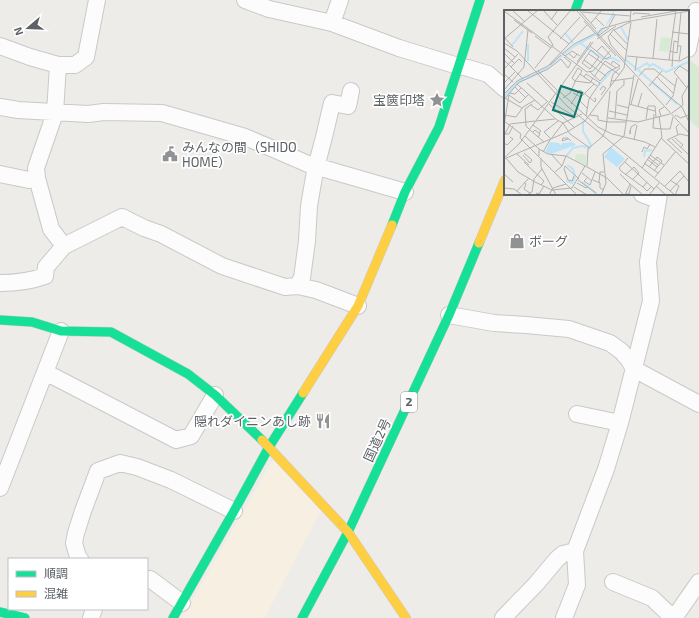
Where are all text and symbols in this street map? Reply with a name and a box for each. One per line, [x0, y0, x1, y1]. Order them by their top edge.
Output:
north arrow [8, 8, 48, 48]
inset map [504, 10, 689, 195]
text: N [11, 25, 26, 37]
place icon: 宝篋印塔 [428, 91, 446, 109]
place label: 宝篋印塔 [373, 92, 425, 108]
place label: みんなの間（SHIDO HOME） [182, 139, 297, 170]
public building icon: みんなの間（SHIDO HOME） [161, 145, 179, 163]
shop icon: ボーグ [508, 232, 526, 250]
place label: ボーグ [529, 233, 568, 249]
road number: 2 [401, 392, 417, 412]
restaurant icon: 隠れダイニンあし跡 [314, 412, 332, 430]
place label: 隠れダイニンあし跡 [194, 413, 311, 429]
street label: 国道2号 [360, 416, 394, 464]
legend [8, 558, 148, 610]
text: 順調 [44, 566, 68, 580]
text: 混雑 [44, 586, 68, 600]

